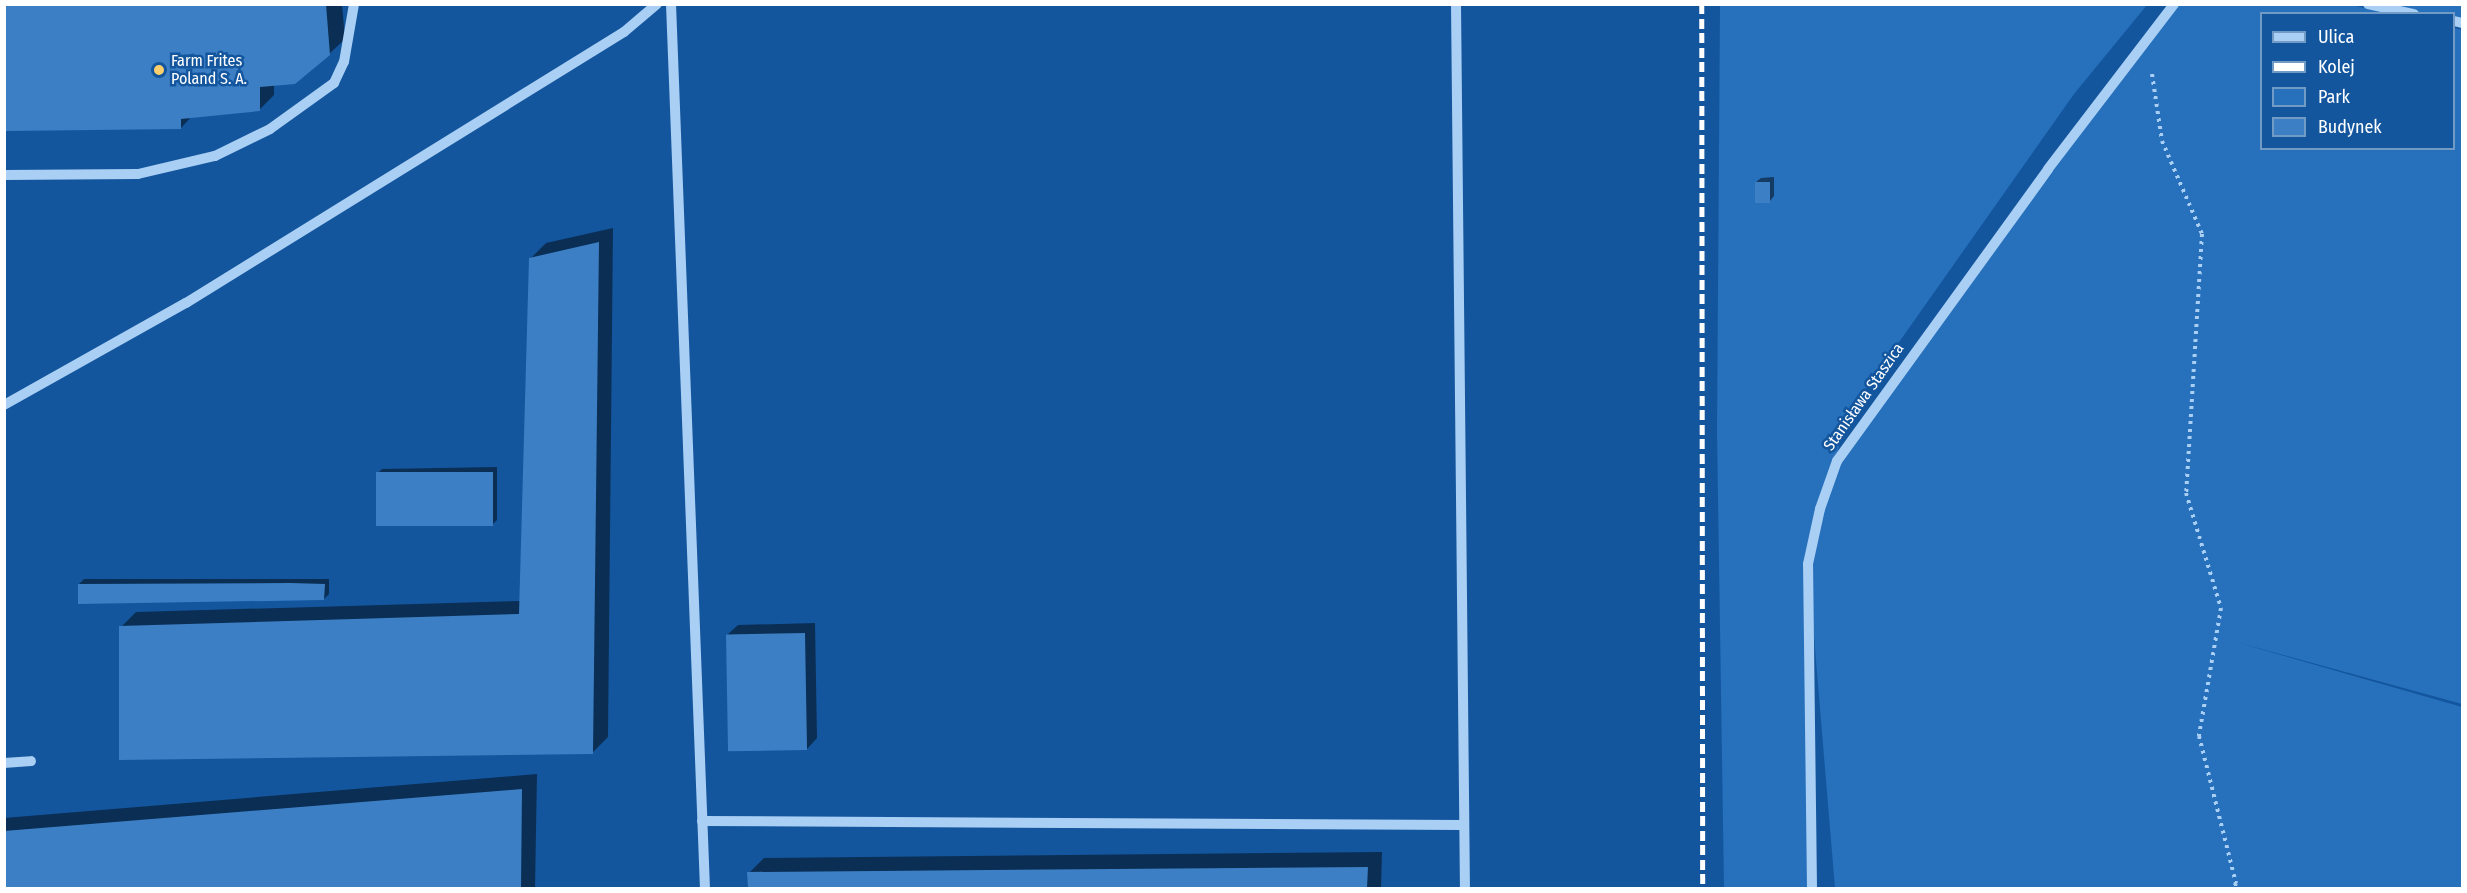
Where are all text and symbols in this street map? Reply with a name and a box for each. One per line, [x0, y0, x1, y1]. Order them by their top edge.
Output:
legend [2260, 12, 2455, 150]
text: Ulica [2318, 26, 2354, 48]
place label: Farm Frites Poland S. A. [171, 51, 247, 89]
text: Kolej [2318, 56, 2355, 78]
marker: Farm Frites Poland S. A. [152, 63, 166, 77]
text: Park [2318, 86, 2350, 108]
text: Budynek [2318, 116, 2382, 138]
street label: Stanisława Staszica [1820, 340, 1908, 454]

